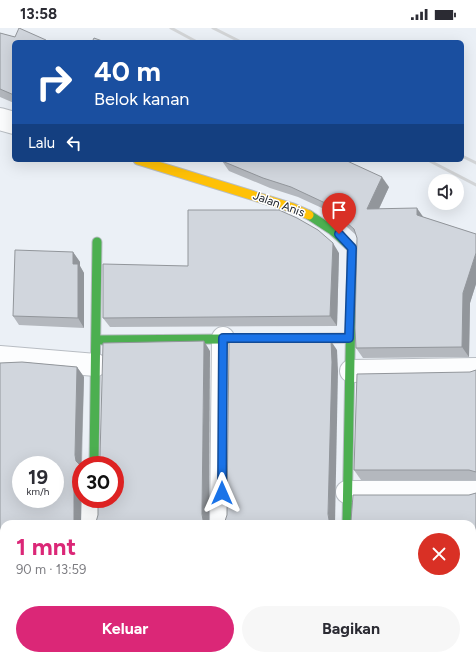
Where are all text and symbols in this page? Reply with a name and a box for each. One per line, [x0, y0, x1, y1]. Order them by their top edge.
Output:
text: 13:58 [20, 5, 57, 23]
text: 40 m [94, 54, 161, 88]
icon: right [28, 56, 80, 108]
text: Belok kanan [94, 88, 189, 110]
icon: left [63, 132, 85, 154]
text: Lalu [28, 134, 55, 152]
map controls [428, 174, 464, 210]
button: sound [428, 174, 464, 210]
street label: Jalan Anis [251, 188, 307, 220]
pin [322, 193, 356, 234]
icon: arrive [328, 199, 350, 221]
speed limit sign: 30 [72, 456, 124, 508]
text: 19 [28, 465, 48, 489]
position arrow [201, 472, 243, 514]
text: km/h [27, 485, 49, 498]
text: 1 mnt [16, 532, 76, 561]
button: close [418, 533, 460, 575]
text: 90 m · 13:59 [16, 562, 86, 577]
button: Keluar [16, 606, 234, 652]
button: Bagikan [242, 606, 460, 652]

